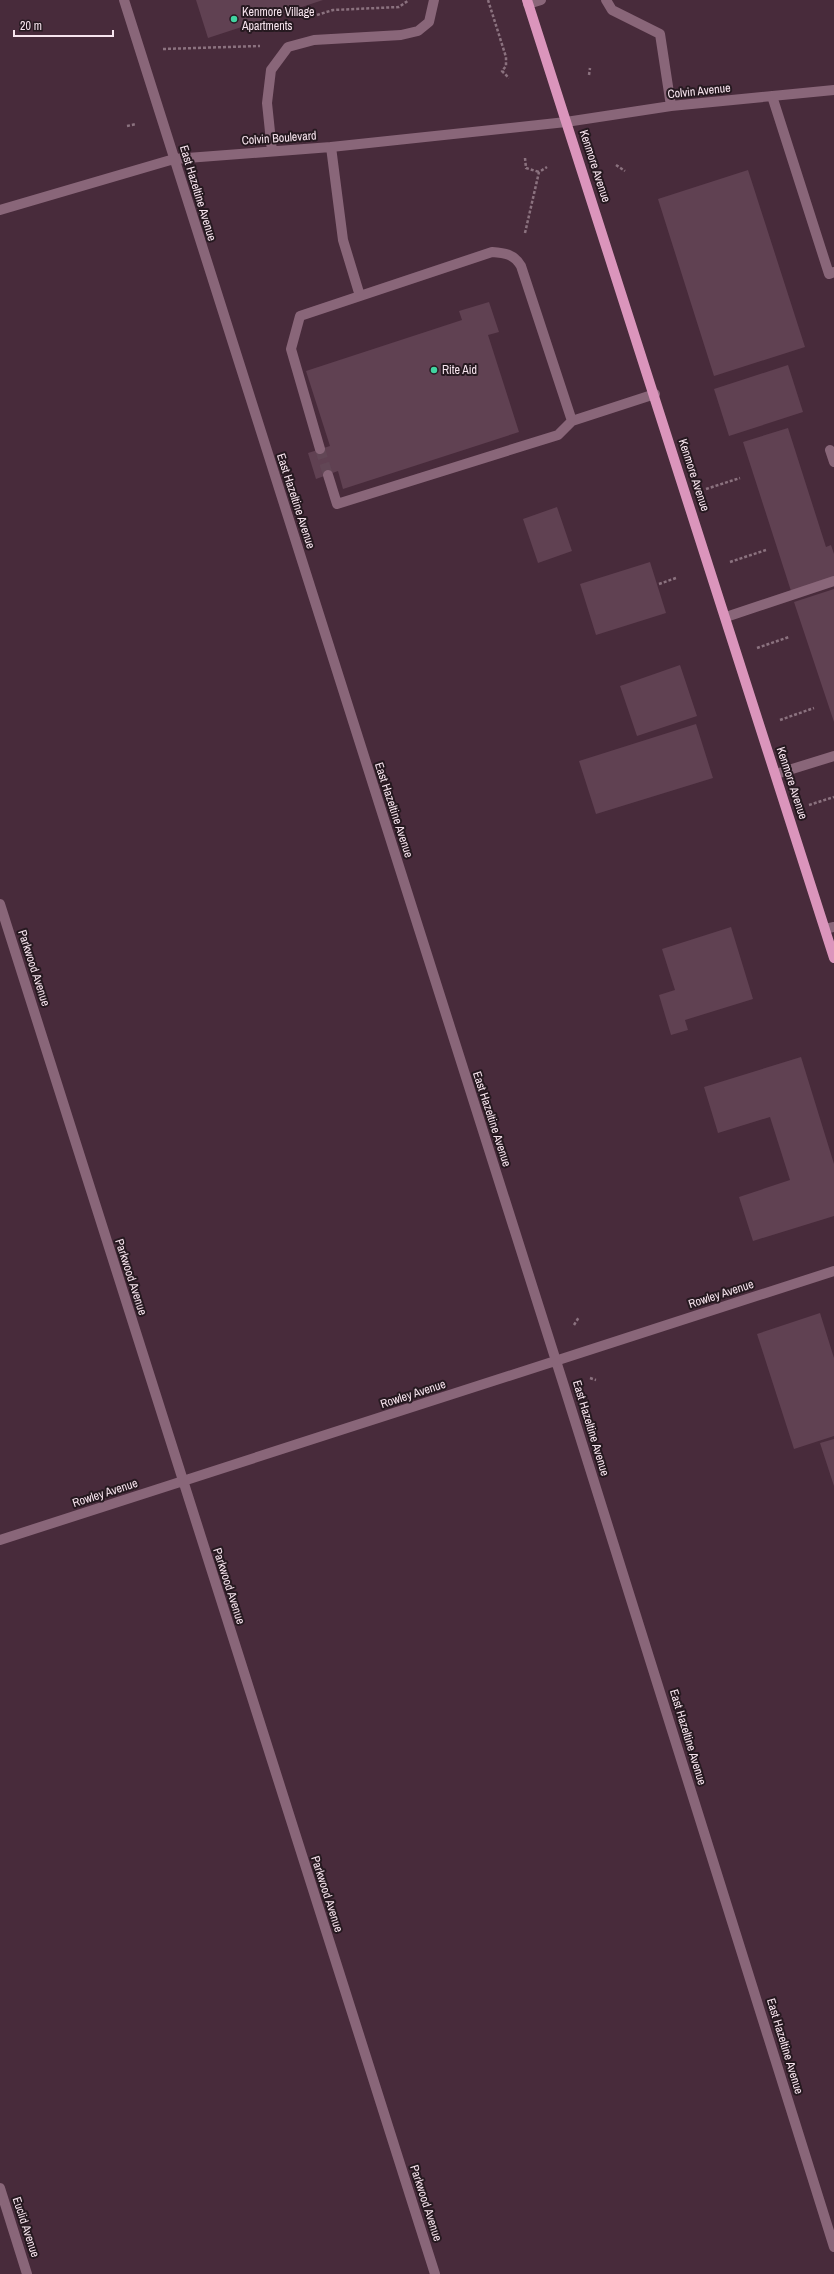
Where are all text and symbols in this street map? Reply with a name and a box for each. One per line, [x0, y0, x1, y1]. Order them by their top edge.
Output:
place label: Kenmore Village Apartments [241, 4, 315, 34]
scale bar [14, 12, 113, 38]
marker: Kenmore Village Apartments [229, 14, 239, 24]
text: 20 m [20, 18, 42, 34]
street label: Colvin Avenue [667, 80, 731, 102]
street label: Colvin Boulevard [241, 127, 317, 149]
street label: Kenmore Avenue [576, 128, 614, 204]
street label: East Hazeltine Avenue [176, 143, 220, 243]
place label: Rite Aid [442, 362, 477, 378]
marker: Rite Aid [429, 365, 439, 375]
street label: Kenmore Avenue [675, 437, 713, 513]
street label: East Hazeltine Avenue [273, 451, 319, 551]
street label: Kenmore Avenue [773, 745, 811, 821]
street label: East Hazeltine Avenue [371, 760, 417, 860]
street label: Parkwood Avenue [14, 928, 54, 1008]
street label: East Hazeltine Avenue [469, 1069, 515, 1169]
street label: Parkwood Avenue [111, 1237, 151, 1317]
street label: Rowley Avenue [686, 1276, 756, 1312]
street label: Rowley Avenue [378, 1376, 448, 1412]
street label: East Hazeltine Avenue [569, 1378, 613, 1478]
street label: Rowley Avenue [70, 1475, 140, 1511]
street label: Parkwood Avenue [209, 1546, 249, 1626]
street label: East Hazeltine Avenue [666, 1687, 710, 1787]
street label: Parkwood Avenue [307, 1854, 347, 1934]
street label: East Hazeltine Avenue [763, 1996, 807, 2096]
street label: Parkwood Avenue [406, 2163, 446, 2243]
street label: Euclid Avenue [9, 2195, 43, 2259]

